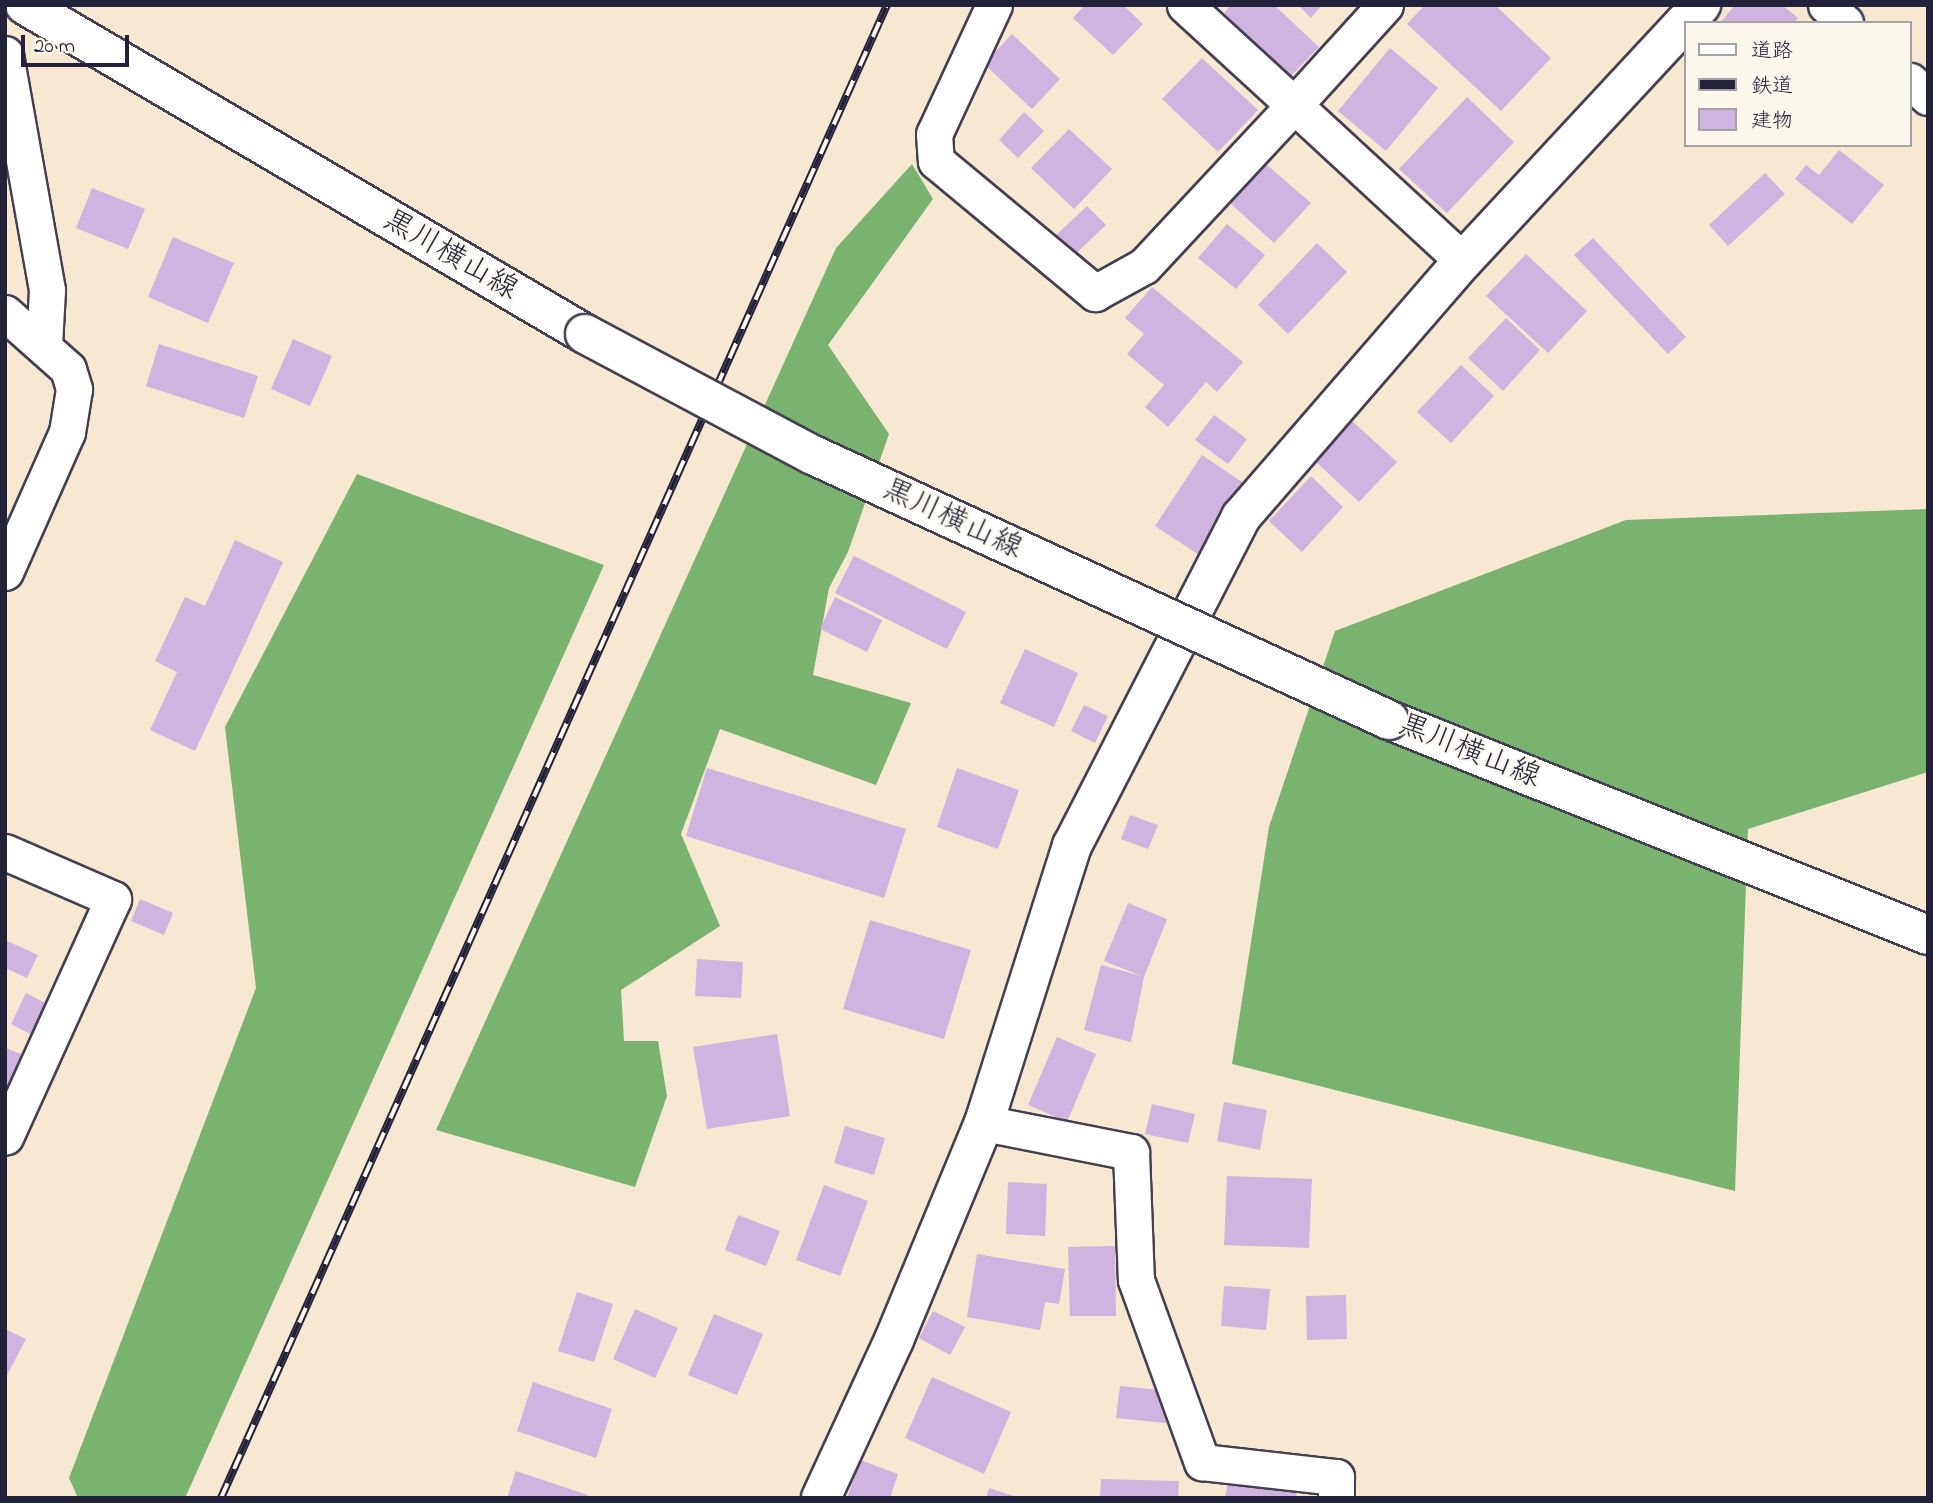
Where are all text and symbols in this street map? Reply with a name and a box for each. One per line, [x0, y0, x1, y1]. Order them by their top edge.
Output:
scale bar [24, 21, 133, 65]
legend [1685, 21, 1912, 147]
text: 20 m [34, 32, 75, 62]
text: 道路 [1751, 37, 1793, 67]
text: 鉄道 [1751, 72, 1793, 102]
text: 建物 [1751, 107, 1793, 137]
street label: 黒川横山線 [376, 203, 524, 309]
street label: 黒川横山線 [876, 472, 1028, 568]
street label: 黒川横山線 [1393, 707, 1545, 797]

